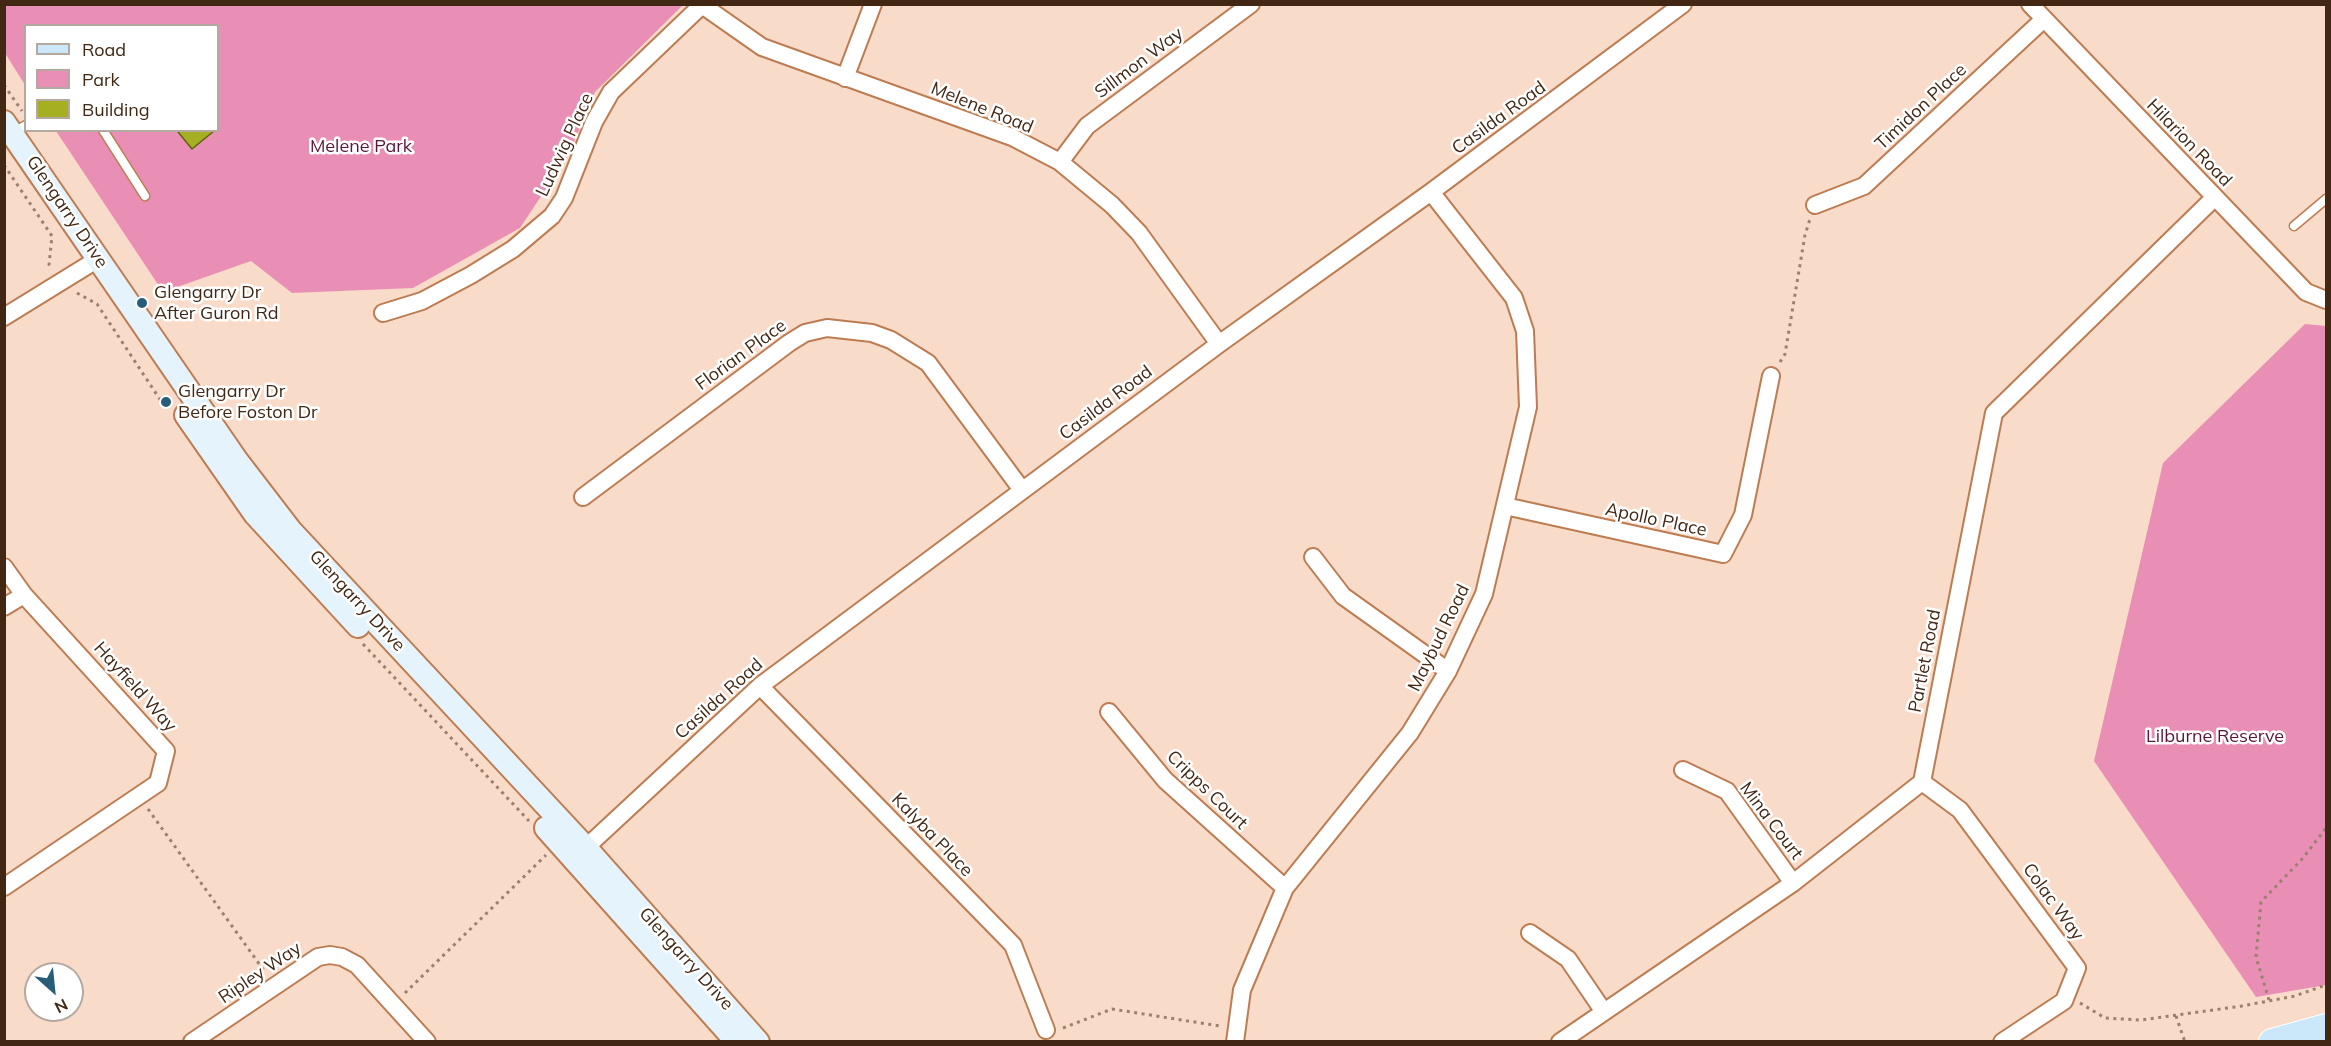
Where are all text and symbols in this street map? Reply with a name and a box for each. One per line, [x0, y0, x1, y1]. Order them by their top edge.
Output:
street label: Sillmon Way [1091, 23, 1187, 103]
legend [24, 24, 219, 132]
text: Road [82, 38, 126, 61]
street label: Timidon Place [1871, 59, 1971, 155]
text: Park [82, 68, 120, 91]
street label: Casilda Road [1448, 77, 1550, 159]
street label: Melene Road [928, 78, 1036, 138]
street label: Ludwig Place [532, 90, 598, 200]
street label: Hilarion Road [2142, 95, 2236, 191]
text: Building [82, 98, 150, 121]
park label: Melene Park [310, 136, 412, 158]
street label: Glengarry Drive [21, 152, 113, 272]
place label: Glengarry Dr After Guron Rd [154, 282, 279, 324]
marker: Glengarry Dr After Guron Rd [135, 296, 149, 310]
street label: Florian Place [691, 315, 791, 395]
street label: Casilda Road [1055, 361, 1157, 445]
place label: Glengarry Dr Before Foston Dr [178, 381, 318, 424]
marker: Glengarry Dr Before Foston Dr [159, 395, 173, 409]
street label: Apollo Place [1603, 499, 1709, 541]
street label: Glengarry Drive [305, 546, 409, 656]
street label: Maybud Road [1404, 581, 1474, 695]
street label: Partlet Road [1904, 608, 1946, 714]
street label: Hayfield Way [89, 638, 181, 736]
street label: Casilda Road [671, 654, 767, 744]
park label: Lilburne Reserve [2146, 726, 2284, 748]
street label: Cripps Court [1162, 746, 1252, 834]
street label: Mina Court [1735, 778, 1807, 864]
street label: Kalyba Place [887, 789, 977, 881]
street label: Colac Way [2018, 859, 2088, 945]
street label: Glengarry Drive [634, 903, 738, 1015]
street label: Ripley Way [215, 937, 305, 1009]
north arrow [24, 962, 84, 1022]
text: N [51, 995, 71, 1018]

